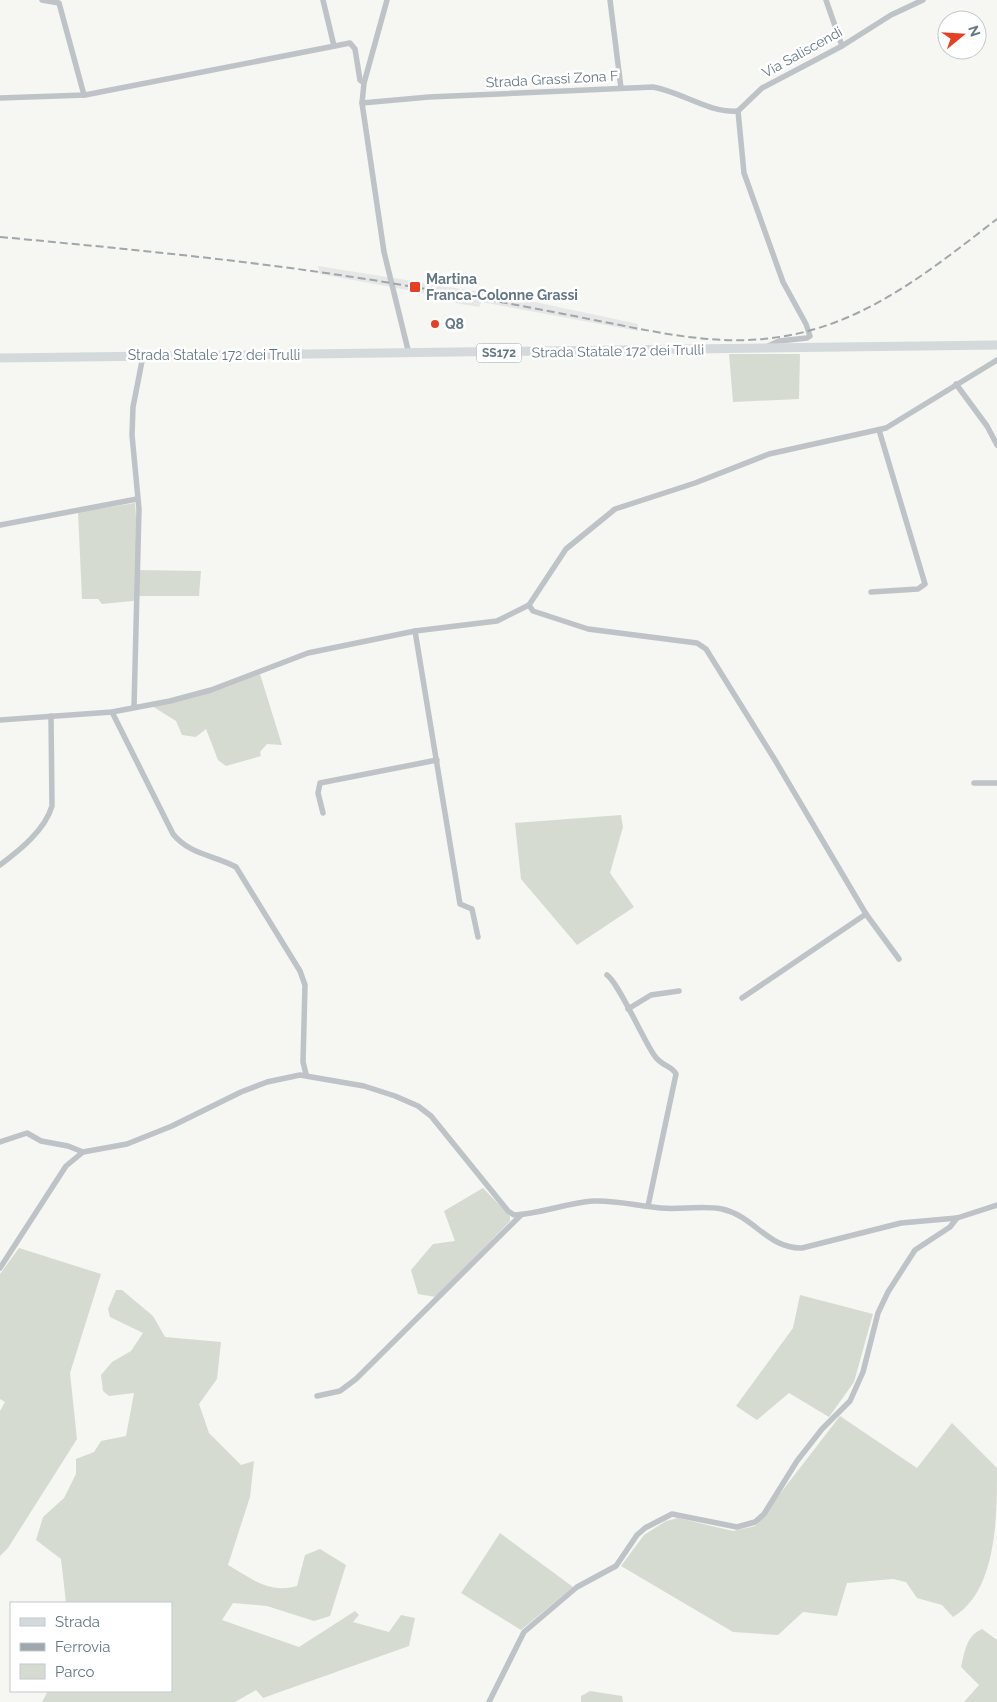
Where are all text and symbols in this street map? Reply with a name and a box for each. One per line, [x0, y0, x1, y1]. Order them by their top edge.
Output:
north arrow [937, 10, 987, 60]
street label: Via Saliscendi [759, 23, 845, 81]
text: N [965, 23, 984, 39]
street label: Strada Grassi Zona F [485, 68, 619, 90]
place label: Martina Franca-Colonne Grassi [426, 271, 578, 303]
marker: Martina Franca-Colonne Grassi [408, 280, 422, 294]
place label: Q8 [445, 316, 464, 332]
marker: Q8 [429, 318, 441, 330]
street label: Strada Statale 172 dei Trulli [532, 341, 704, 361]
road number: SS172 [476, 343, 522, 362]
street label: Strada Statale 172 dei Trulli [128, 347, 300, 363]
legend [10, 1602, 172, 1692]
text: Strada [55, 1613, 100, 1631]
text: Ferrovia [55, 1638, 111, 1656]
text: Parco [55, 1663, 95, 1681]

